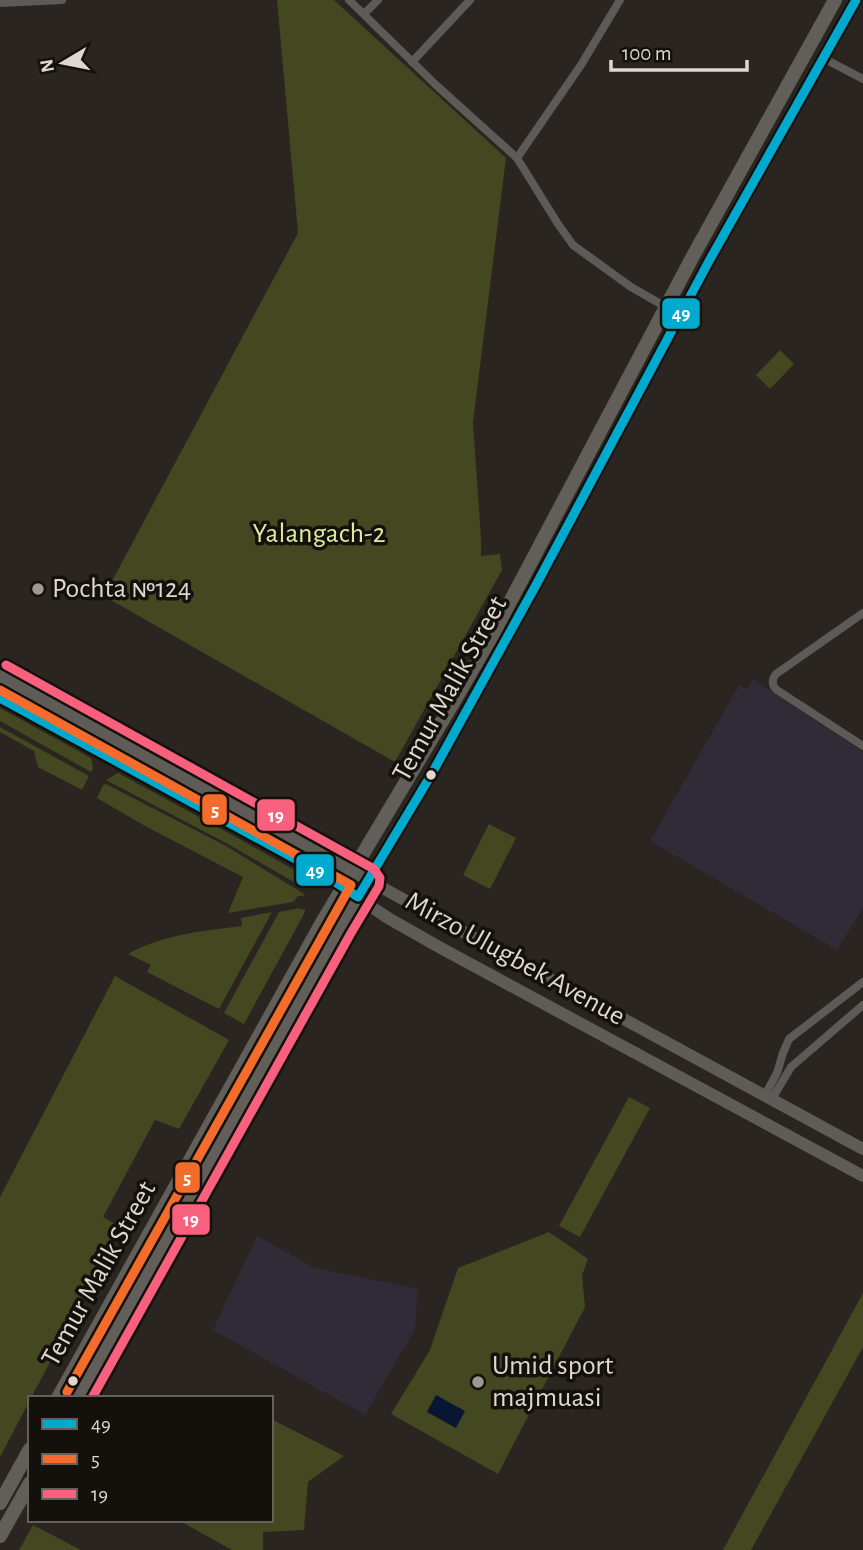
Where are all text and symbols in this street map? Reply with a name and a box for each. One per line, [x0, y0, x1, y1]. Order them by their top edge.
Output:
north arrow [28, 28, 98, 98]
scale bar [611, 28, 748, 72]
text: 100 m [622, 43, 672, 64]
text: N [37, 58, 58, 74]
line badge: 49 [661, 297, 701, 330]
text: 49 [672, 305, 690, 324]
park label: Yalangach-2 [253, 520, 385, 548]
place label: Pochta №124 [52, 575, 191, 603]
marker: Pochta №124 [30, 581, 46, 597]
street label: Temur Malik Street [388, 592, 512, 786]
unlabelled marker [424, 768, 438, 782]
line badge: 5 [201, 793, 228, 826]
line badge: 19 [256, 798, 296, 832]
text: 5 [211, 801, 219, 820]
text: 19 [268, 807, 284, 826]
line badge: 49 [295, 853, 335, 887]
text: 49 [306, 862, 324, 881]
street label: Mirzo Ulugbek Avenue [401, 887, 629, 1031]
line badge: 5 [174, 1161, 201, 1194]
text: 5 [183, 1169, 191, 1188]
street label: Temur Malik Street [37, 1177, 161, 1371]
line badge: 19 [171, 1203, 211, 1236]
text: 19 [183, 1211, 199, 1230]
place label: Umid sport majmuasi [492, 1352, 613, 1412]
unlabelled marker [66, 1374, 80, 1388]
marker: Umid sport majmuasi [470, 1374, 486, 1390]
legend [28, 1396, 273, 1522]
text: 49 [91, 1414, 111, 1435]
text: 5 [91, 1449, 100, 1470]
text: 19 [91, 1484, 108, 1505]

